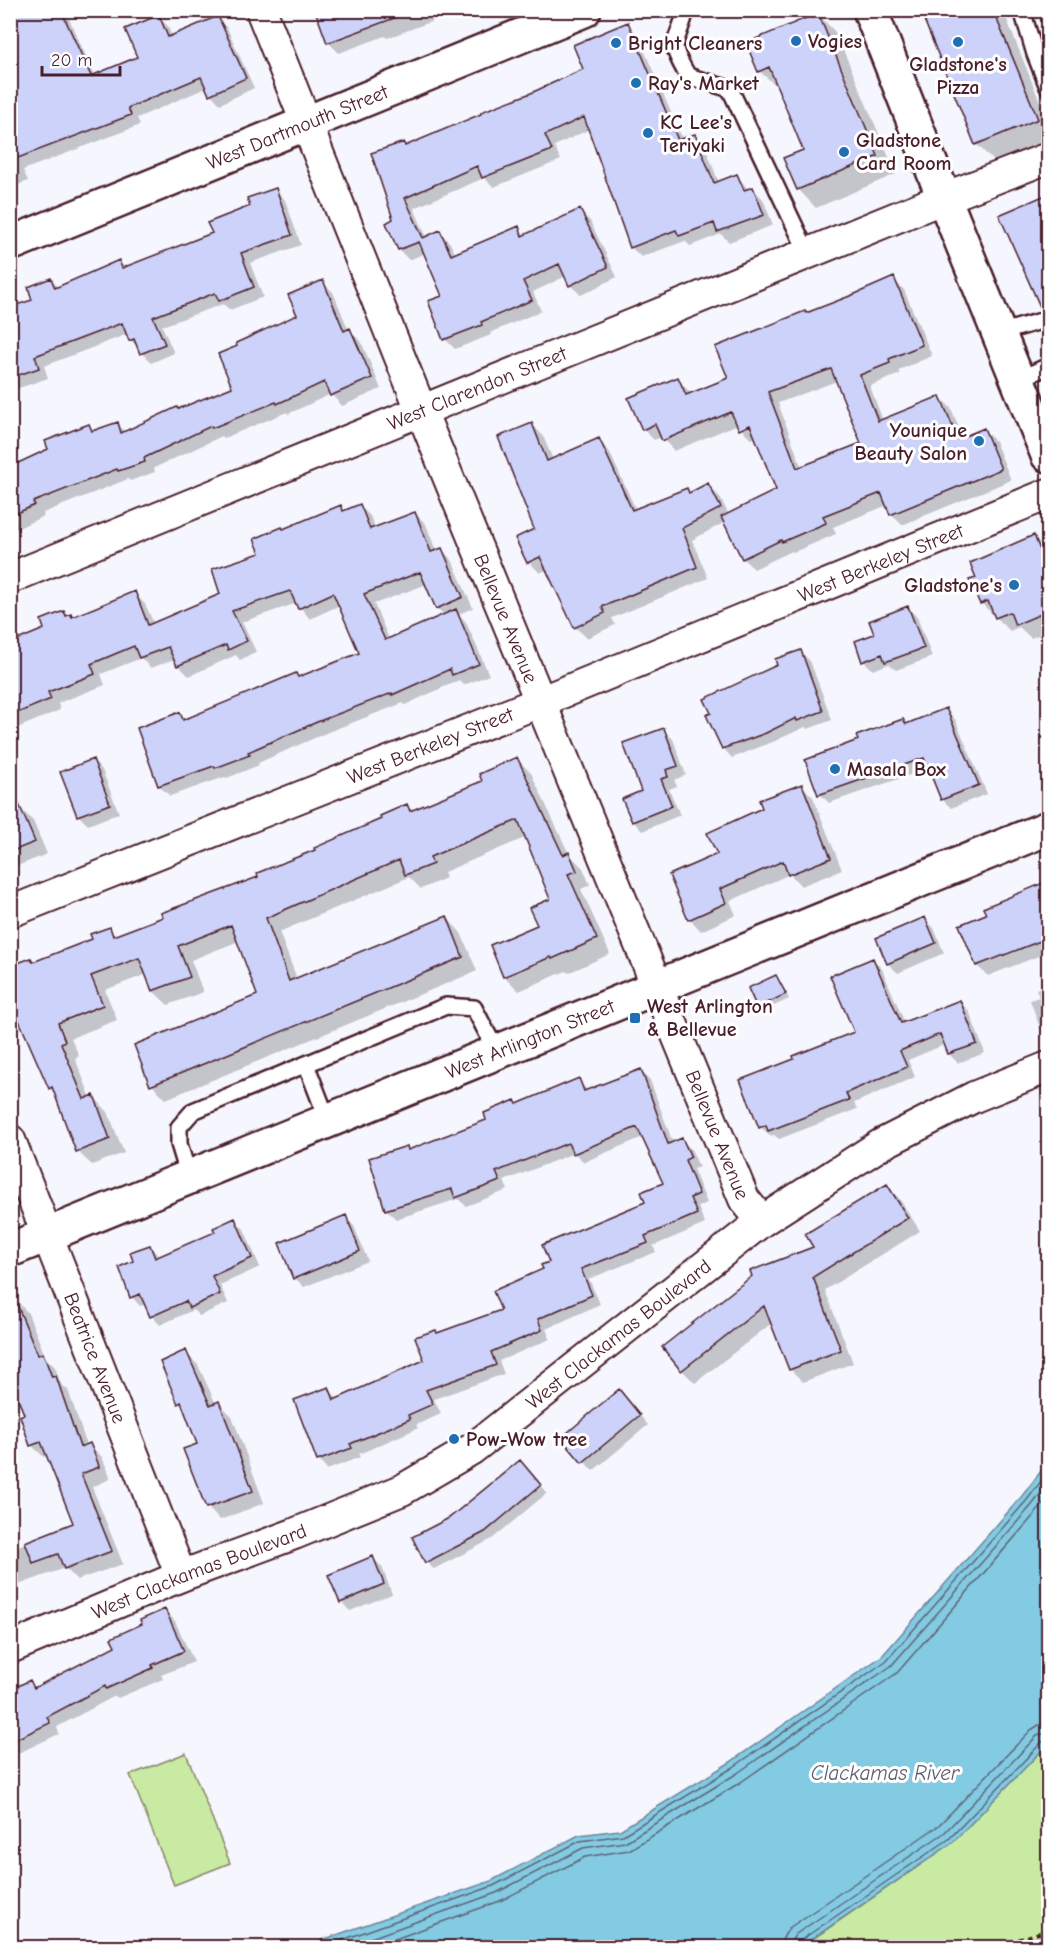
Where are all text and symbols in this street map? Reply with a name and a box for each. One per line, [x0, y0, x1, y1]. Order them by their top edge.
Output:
place label: Vogies [808, 30, 862, 53]
place label: Bright Cleaners [628, 32, 762, 55]
marker: Vogies [789, 34, 803, 48]
marker: Gladstone's Pizza [951, 35, 965, 49]
marker: Bright Cleaners [609, 36, 623, 50]
scale bar [42, 39, 120, 77]
text: 20 m [51, 50, 92, 71]
place label: Gladstone's Pizza [909, 53, 1007, 99]
place label: Ray's Market [648, 72, 759, 95]
marker: Ray's Market [629, 76, 643, 90]
street label: West Dartmouth Street [203, 80, 393, 175]
place label: KC Lee's Teriyaki [660, 111, 732, 157]
marker: KC Lee's Teriyaki [641, 126, 655, 140]
place label: Gladstone Card Room [856, 129, 951, 175]
marker: Gladstone Card Room [837, 145, 851, 159]
street label: West Clarendon Street [384, 341, 571, 435]
place label: Younique Beauty Salon [855, 419, 967, 465]
marker: Younique Beauty Salon [972, 434, 986, 448]
street label: West Berkeley Street [795, 518, 968, 607]
street label: Bellevue Avenue [469, 551, 542, 687]
place label: Gladstone's [904, 574, 1002, 597]
marker: Gladstone's [1007, 578, 1021, 592]
street label: West Berkeley Street [344, 702, 518, 789]
place label: Masala Box [847, 758, 946, 781]
marker: Masala Box [828, 762, 842, 776]
street label: West Arlington Street [442, 994, 619, 1084]
place label: West Arlington & Bellevue [647, 995, 773, 1041]
marker: West Arlington & Bellevue [628, 1011, 642, 1025]
street label: Bellevue Avenue [681, 1067, 754, 1203]
street label: West Clackamas Boulevard [522, 1255, 716, 1414]
street label: Beatrice Avenue [59, 1289, 131, 1427]
place label: Pow-Wow tree [466, 1428, 587, 1451]
marker: Pow-Wow tree [447, 1432, 461, 1446]
street label: West Clackamas Boulevard [88, 1519, 310, 1624]
water label: Clackamas River [811, 1761, 961, 1785]

